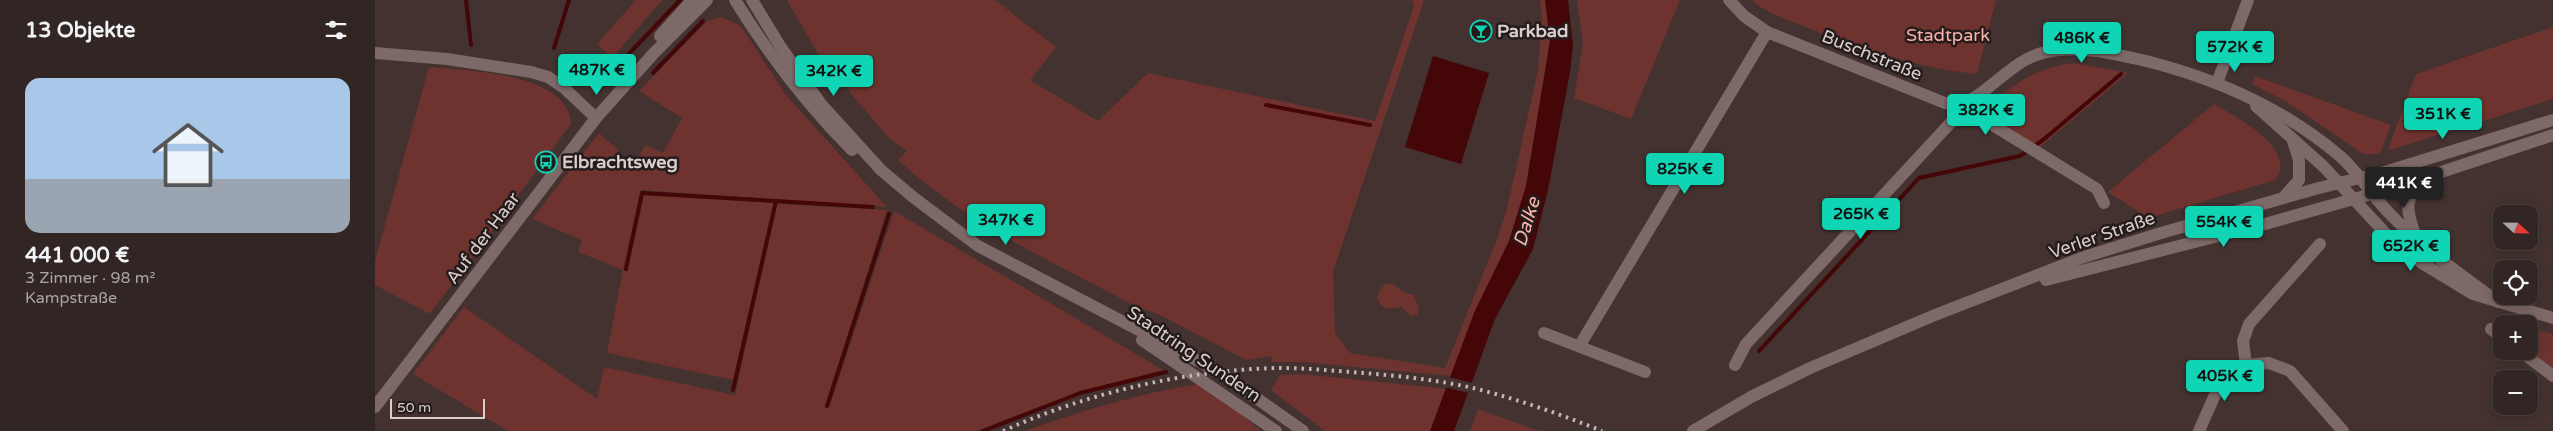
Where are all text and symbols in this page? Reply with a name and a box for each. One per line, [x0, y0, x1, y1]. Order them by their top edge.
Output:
icon: filters [322, 16, 350, 44]
text: 13 Objekte [25, 18, 135, 43]
bar icon: Parkbad [1469, 19, 1493, 43]
place label: Parkbad [1497, 20, 1568, 42]
pin: 486K € [2041, 22, 2123, 64]
park label: Stadtpark [1906, 24, 1990, 46]
street label: Buschstraße [1819, 25, 1925, 85]
text: 486K € [2054, 28, 2110, 48]
pin: 572K € [2194, 30, 2276, 73]
text: 572K € [2207, 37, 2263, 57]
pin: 487K € [556, 54, 638, 96]
pin: 342K € [793, 54, 875, 97]
text: 487K € [569, 60, 625, 80]
text: 342K € [806, 61, 862, 81]
pin: 382K € [1945, 94, 2027, 136]
pin: 351K € [2402, 98, 2484, 140]
text: 382K € [1958, 100, 2014, 120]
text: 351K € [2415, 104, 2471, 124]
icon: home [143, 110, 233, 200]
bus stop icon: Elbrachtsweg [534, 150, 558, 174]
place label: Elbrachtsweg [562, 151, 678, 173]
pin: 825K € [1644, 152, 1726, 195]
text: 825K € [1657, 159, 1713, 179]
pin: 441K € [2363, 166, 2445, 209]
text: 441K € [2376, 173, 2432, 193]
street label: Auf der Haar [441, 188, 525, 288]
water label: Dalke [1509, 193, 1545, 249]
pin: 265K € [1820, 198, 1902, 240]
pin: 347K € [965, 204, 1047, 246]
text: 265K € [1833, 204, 1889, 224]
north arrow [2493, 205, 2537, 250]
map controls [2493, 205, 2538, 415]
pin: 554K € [2183, 206, 2265, 248]
street label: Verler Straße [2046, 207, 2158, 263]
text: 347K € [978, 210, 1034, 230]
text: 554K € [2196, 212, 2252, 232]
pin: 652K € [2370, 230, 2452, 272]
text: 652K € [2383, 236, 2439, 256]
text: 441 000 € [25, 243, 129, 268]
button: locate [2493, 260, 2538, 305]
text: 3 Zimmer · 98 m² [25, 268, 155, 288]
text: Kampstraße [25, 288, 117, 308]
street label: Stadtring Sundern [1123, 301, 1265, 407]
button: + [2493, 315, 2538, 360]
pin: 405K € [2184, 360, 2266, 402]
text: 405K € [2197, 366, 2253, 386]
button: − [2493, 370, 2538, 415]
scale bar [390, 396, 485, 419]
text: 50 m [397, 399, 431, 416]

